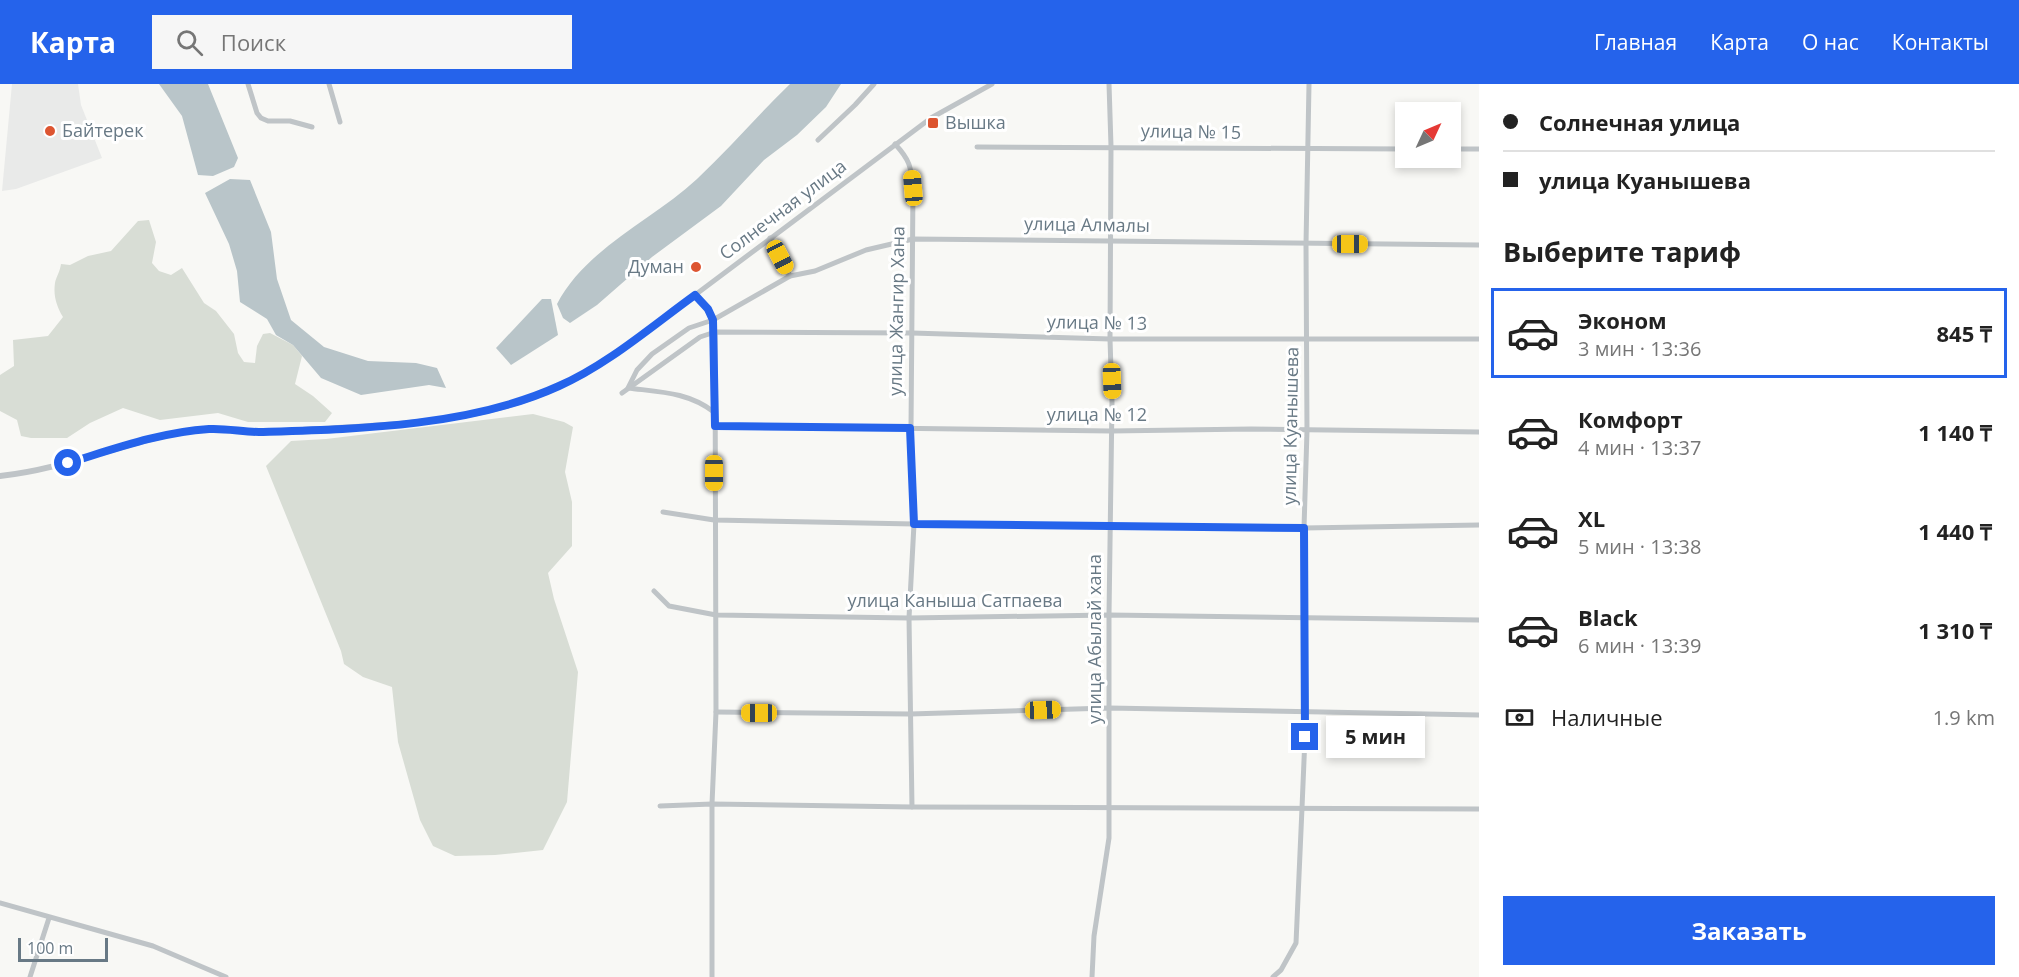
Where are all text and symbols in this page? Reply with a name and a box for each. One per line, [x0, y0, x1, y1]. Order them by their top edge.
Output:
search box [152, 15, 572, 69]
text: Карта [30, 23, 116, 61]
icon: search [173, 26, 206, 59]
text: Поиск [221, 27, 286, 57]
text: Главная [1594, 28, 1677, 56]
text: Карта [1710, 28, 1769, 56]
text: О нас [1802, 28, 1859, 56]
text: Контакты [1892, 28, 1989, 56]
north arrow [1395, 102, 1461, 168]
map controls [1395, 102, 1461, 168]
text: Солнечная улица [1539, 107, 1740, 137]
place label: Вышка [945, 110, 1006, 134]
marker: Вышка [926, 116, 940, 130]
place label: Байтерек [62, 118, 144, 142]
street label: улица № 15 [1141, 118, 1241, 144]
marker: Байтерек [43, 124, 57, 138]
street label: Солнечная улица [714, 154, 851, 265]
text: улица Куанышева [1539, 165, 1751, 195]
car [902, 169, 924, 207]
street label: улица Алмалы [1024, 211, 1150, 237]
street label: улица Жангир Хана [883, 226, 909, 396]
text: Выберите тариф [1503, 233, 1741, 270]
car [1332, 235, 1368, 253]
car [764, 237, 796, 277]
place label: Думан [628, 254, 684, 278]
marker: Думан [689, 260, 703, 274]
text: Эконом [1578, 305, 1667, 335]
icon: car [1506, 306, 1560, 360]
street label: улица № 13 [1047, 309, 1147, 335]
text: 845 ₸ [1937, 318, 1992, 348]
text: 3 мин · 13:36 [1578, 335, 1701, 362]
street label: улица Куанышева [1277, 347, 1303, 505]
car [1102, 363, 1122, 399]
street label: улица № 12 [1047, 402, 1147, 426]
text: Комфорт [1578, 404, 1683, 434]
icon: car [1506, 405, 1560, 459]
text: 1 140 ₸ [1918, 417, 1992, 447]
text: 4 мин · 13:37 [1578, 434, 1701, 461]
route start [54, 449, 81, 476]
car [705, 455, 723, 491]
text: XL [1578, 503, 1605, 533]
icon: car [1506, 504, 1560, 558]
text: 1 440 ₸ [1918, 516, 1992, 546]
text: 5 мин · 13:38 [1578, 533, 1701, 560]
street label: улица Абылай хана [1082, 554, 1106, 724]
street label: улица Каныша Сатпаева [847, 588, 1063, 612]
text: Black [1578, 602, 1638, 632]
icon: car [1506, 603, 1560, 657]
text: 1 310 ₸ [1918, 615, 1992, 645]
text: 6 мин · 13:39 [1578, 632, 1701, 659]
car [1025, 700, 1061, 720]
icon: cash [1503, 701, 1536, 734]
text: Наличные [1551, 702, 1663, 732]
car [741, 704, 777, 722]
text: 1.9 km [1933, 704, 1995, 731]
callout: 5 мин [1326, 716, 1425, 758]
route end [1291, 723, 1318, 750]
text: 5 мин [1345, 723, 1406, 750]
button: Заказать [1503, 896, 1995, 965]
scale bar [18, 935, 108, 962]
text: 100 m [27, 937, 73, 959]

